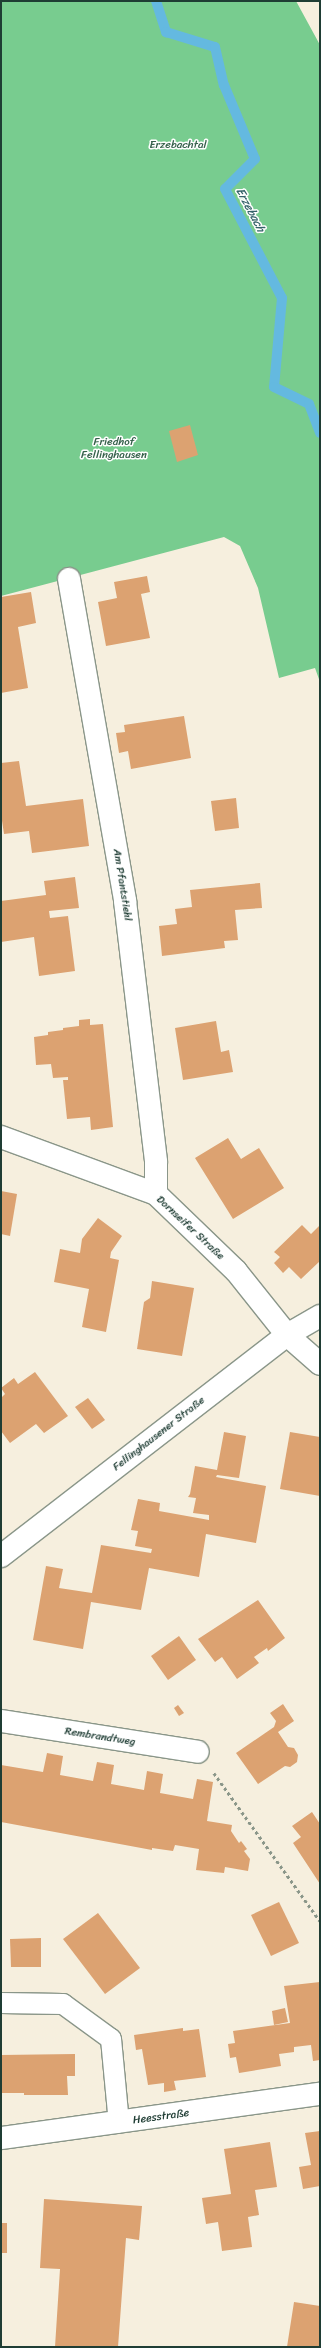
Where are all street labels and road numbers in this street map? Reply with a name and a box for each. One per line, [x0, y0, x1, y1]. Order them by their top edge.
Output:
street label: Am Pfantstiehl [110, 848, 134, 922]
street label: Dornseifer Straße [153, 1193, 227, 1263]
street label: Fellinghausener Straße [110, 1394, 208, 1474]
street label: Rembrandtweg [64, 1725, 136, 1749]
street label: Heesstraße [132, 2107, 190, 2127]

